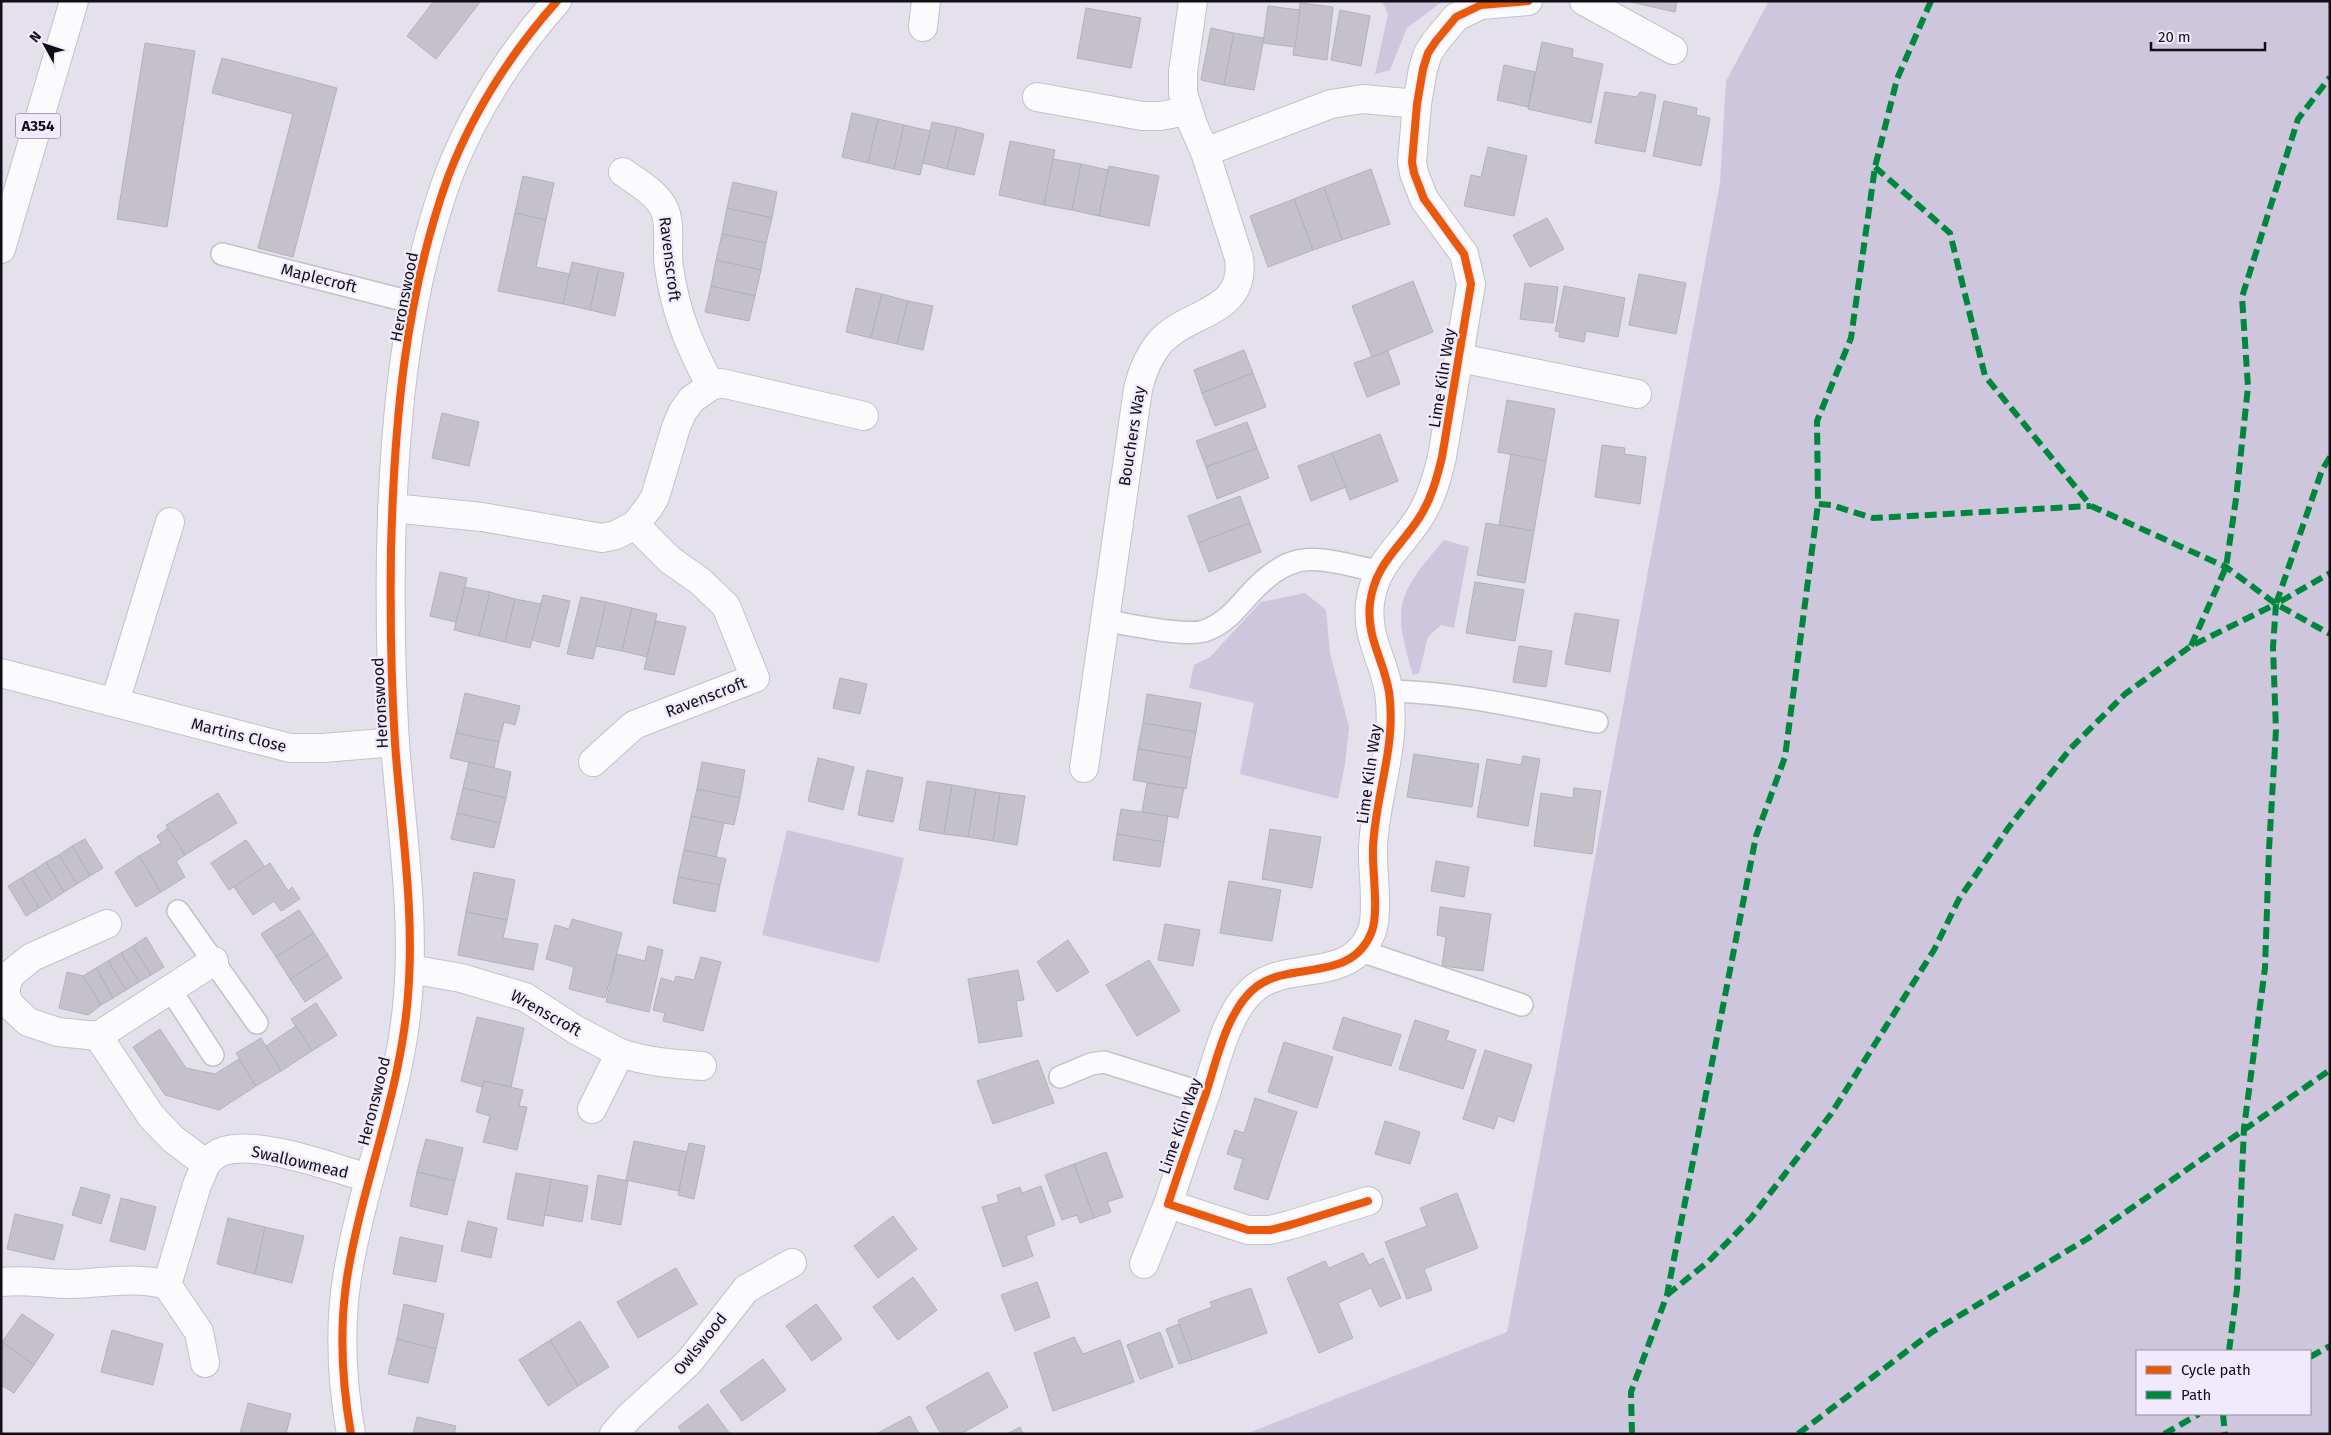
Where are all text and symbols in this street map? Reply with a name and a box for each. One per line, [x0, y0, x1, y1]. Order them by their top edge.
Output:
north arrow [20, 20, 70, 70]
scale bar [2151, 20, 2265, 52]
text: N [26, 28, 45, 46]
text: 20 m [2158, 28, 2191, 46]
road number: A354 [15, 114, 60, 138]
street label: Ravenscroft [655, 216, 685, 303]
street label: Heronswood [386, 250, 422, 344]
street label: Maplecroft [279, 259, 359, 297]
street label: Lime Kiln Way [1425, 327, 1459, 429]
street label: Bouchers Way [1115, 385, 1149, 487]
street label: Heronswood [368, 657, 392, 749]
street label: Ravenscroft [663, 673, 749, 721]
street label: Martins Close [189, 714, 289, 756]
street label: Lime Kiln Way [1353, 723, 1385, 825]
street label: Wrenscroft [507, 986, 585, 1040]
street label: Heronswood [354, 1055, 394, 1147]
street label: Lime Kiln Way [1155, 1075, 1205, 1177]
street label: Swallowmead [250, 1142, 350, 1182]
street label: Owlswood [669, 1309, 731, 1379]
legend [2136, 1350, 2311, 1415]
text: Cycle path [2181, 1361, 2251, 1379]
text: Path [2181, 1386, 2211, 1404]

